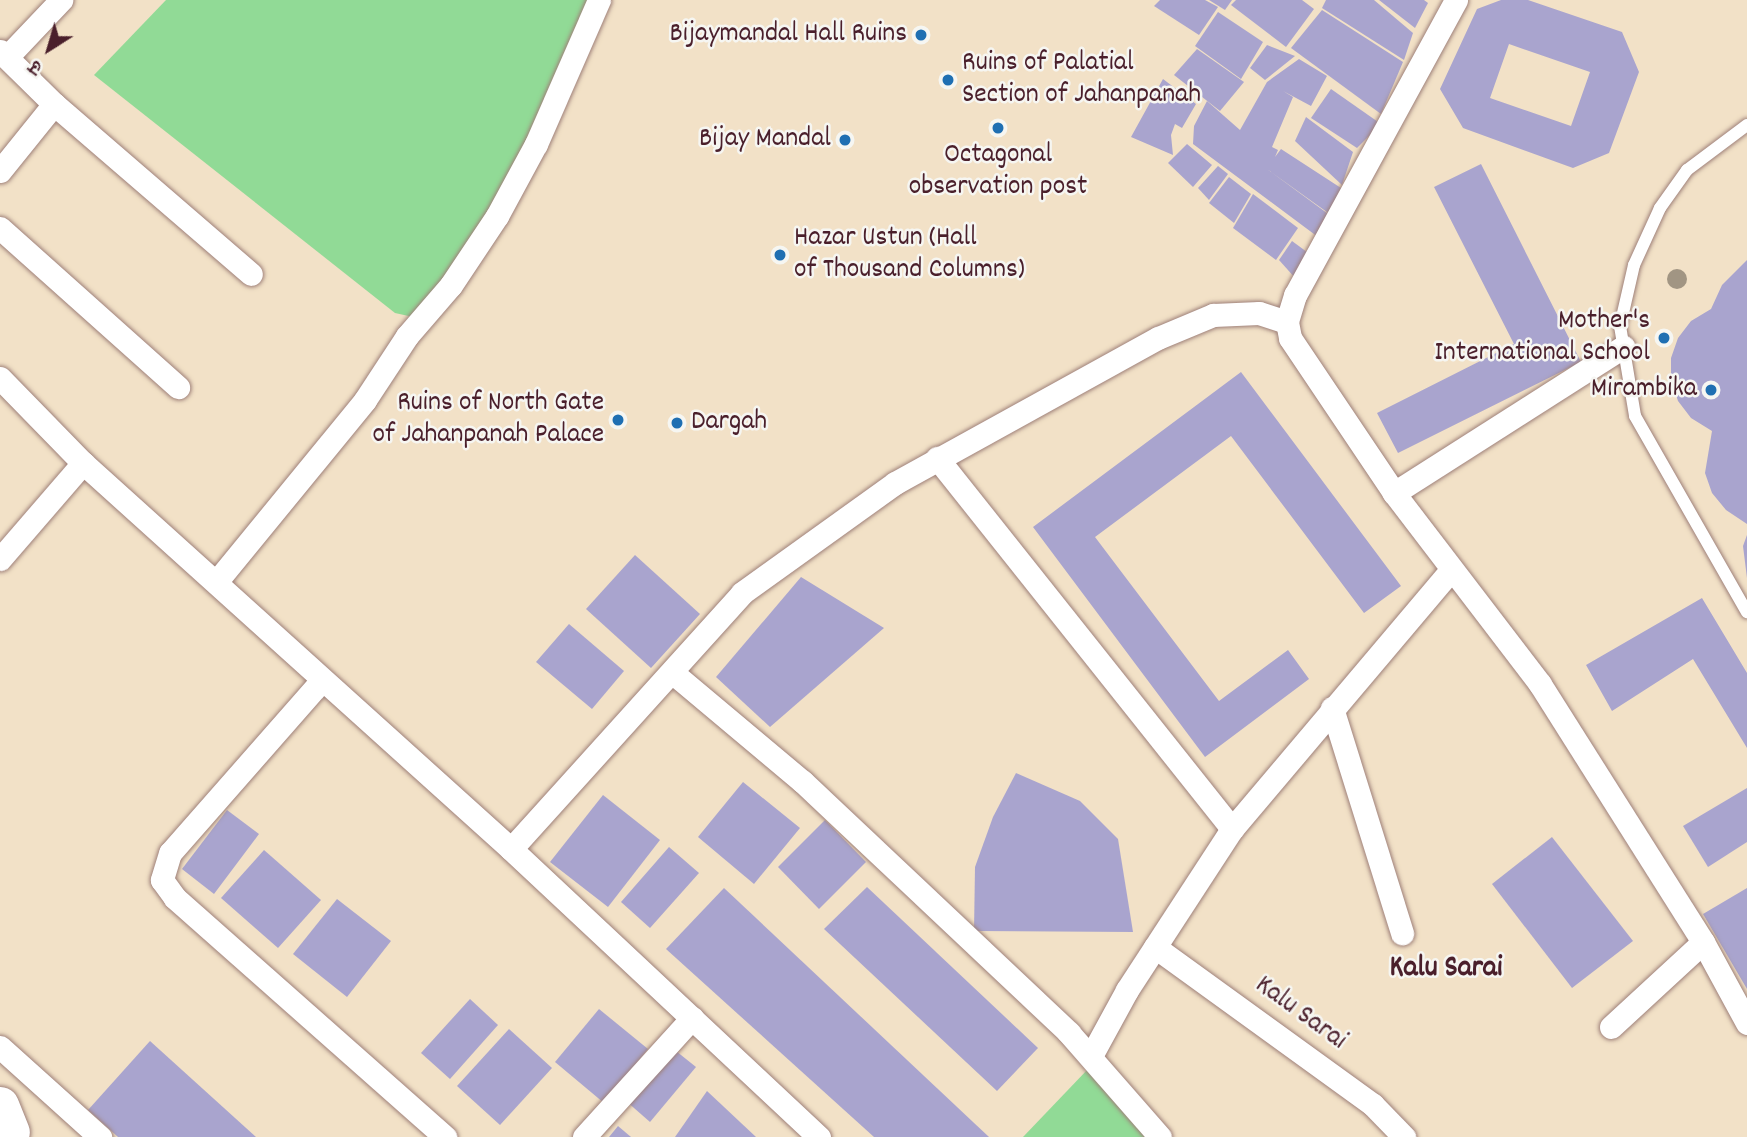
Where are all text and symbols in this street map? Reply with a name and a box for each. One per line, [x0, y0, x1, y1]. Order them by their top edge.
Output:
north arrow [14, 14, 84, 84]
place label: Bijaymandal Hall Ruins [669, 18, 907, 52]
marker: Bijaymandal Hall Ruins [913, 27, 929, 43]
place label: Ruins of Palatial Section of Jahanpanah [962, 47, 1201, 113]
text: उ [24, 52, 48, 80]
marker: Ruins of Palatial Section of Jahanpanah [940, 72, 956, 88]
marker: Octagonal observation post [990, 120, 1006, 136]
place label: Bijay Mandal [699, 123, 831, 157]
marker: Bijay Mandal [837, 132, 853, 148]
place label: Octagonal observation post [909, 139, 1087, 205]
place label: Hazar Ustun (Hall of Thousand Columns) [794, 222, 1025, 288]
marker: Hazar Ustun (Hall of Thousand Columns) [772, 247, 788, 263]
place label: Mother's International School [1434, 305, 1650, 371]
marker: Mother's International School [1656, 330, 1672, 346]
place label: Mirambika [1591, 373, 1697, 407]
marker: Mirambika [1703, 382, 1719, 398]
place label: Ruins of North Gate of Jahanpanah Palace [372, 387, 604, 453]
place label: Dargah [691, 406, 767, 440]
marker: Ruins of North Gate of Jahanpanah Palace [610, 412, 626, 428]
marker: Dargah [669, 415, 685, 431]
district label: Kalu Sarai [1390, 952, 1502, 988]
street label: Kalu Sarai [1248, 969, 1352, 1059]

